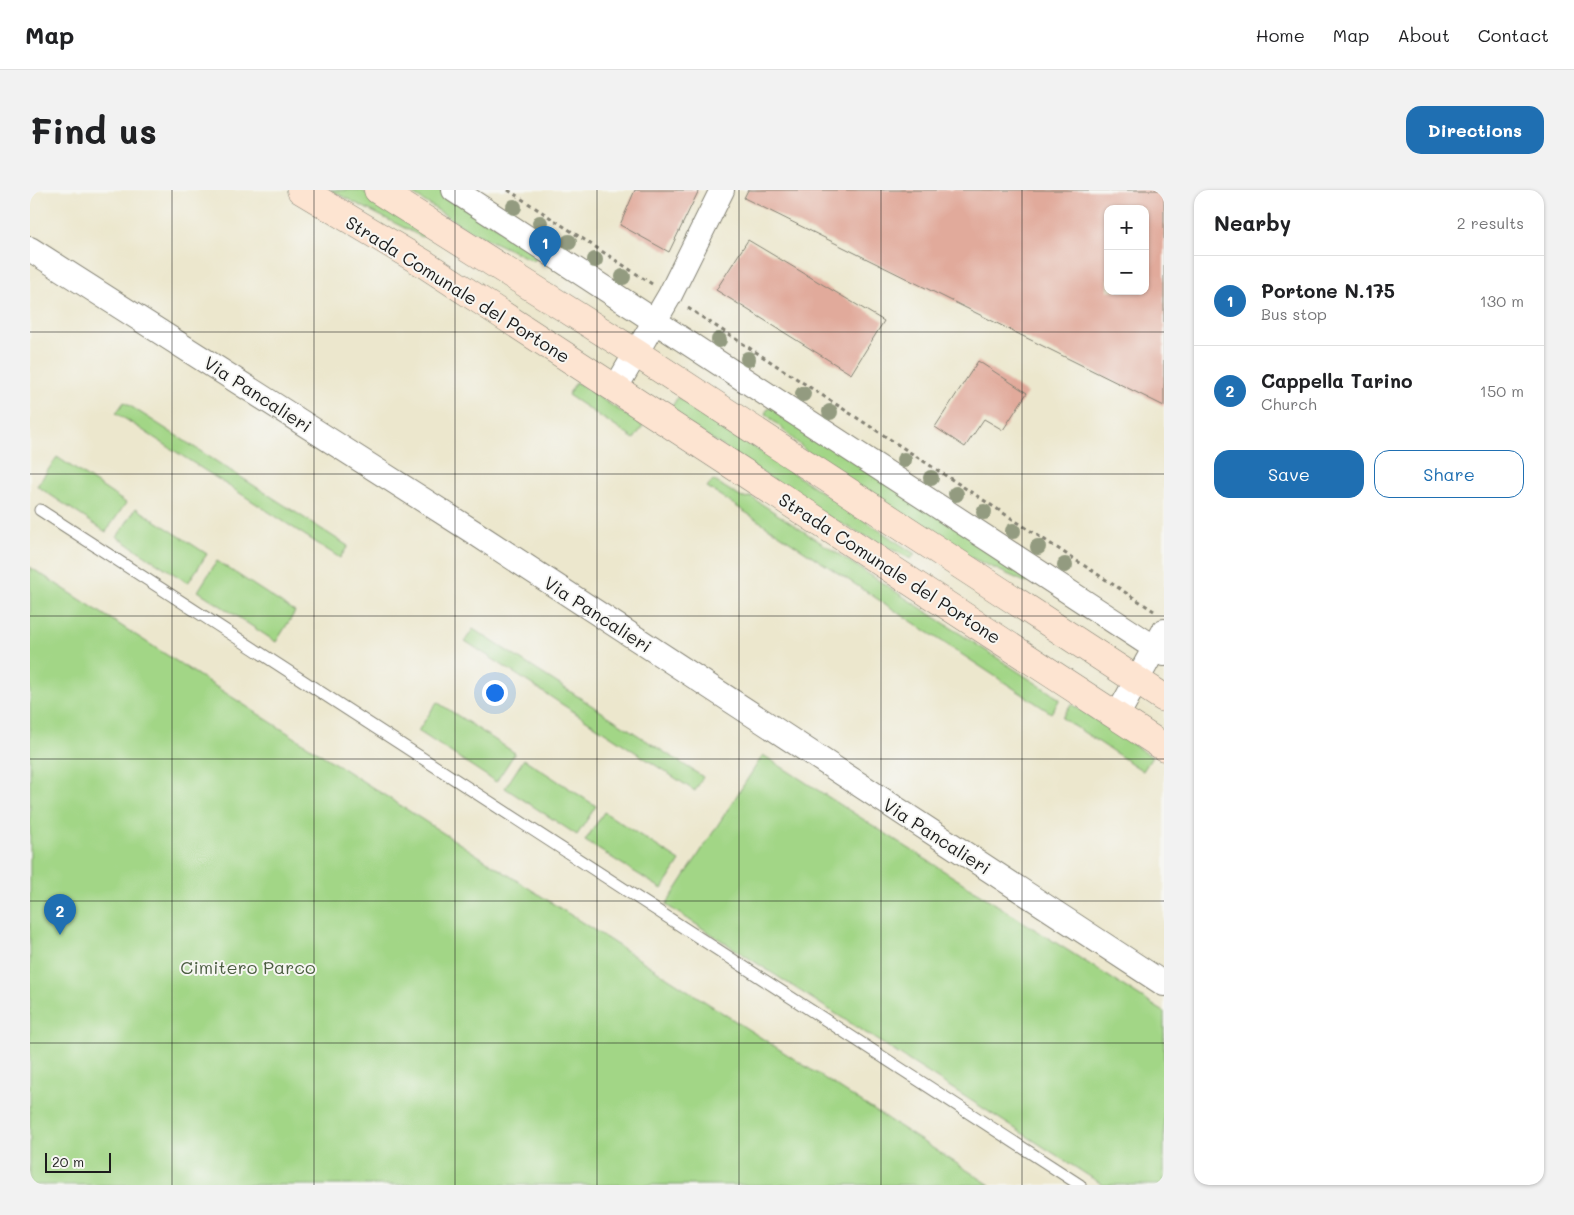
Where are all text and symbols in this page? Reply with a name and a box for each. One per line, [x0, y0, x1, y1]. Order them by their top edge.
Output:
text: Map [25, 19, 74, 50]
text: Home [1256, 23, 1305, 47]
text: Map [1333, 23, 1369, 47]
text: About [1397, 23, 1450, 47]
text: Contact [1478, 23, 1549, 47]
button: Directions [1406, 106, 1544, 154]
text: Find us [30, 107, 157, 153]
map controls [1104, 205, 1149, 295]
button: + [1104, 205, 1149, 250]
text: Nearby [1214, 209, 1291, 236]
street label: Strada Comunale del Portone [341, 210, 575, 368]
text: 2 results [1457, 212, 1524, 233]
pin: 1 [529, 226, 561, 267]
button: − [1104, 250, 1149, 295]
text: Portone N.175 [1261, 278, 1395, 303]
text: 1 [1226, 290, 1234, 311]
text: 130 m [1480, 290, 1524, 311]
text: Bus stop [1261, 303, 1327, 324]
street label: Via Pancalieri [200, 350, 316, 438]
text: Cappella Tarino [1261, 368, 1412, 393]
text: 2 [1226, 380, 1234, 401]
text: 150 m [1480, 380, 1524, 401]
text: Church [1261, 393, 1317, 414]
button: Save [1214, 450, 1364, 498]
button: Share [1374, 450, 1524, 498]
street label: Strada Comunale del Portone [774, 487, 1006, 649]
street label: Via Pancalieri [540, 570, 656, 658]
your location [482, 680, 508, 706]
street label: Via Pancalieri [879, 792, 995, 880]
pin: 2 [44, 894, 76, 935]
park label: Cimitero Parco [180, 955, 316, 979]
scale bar [45, 1150, 111, 1173]
text: 20 m [52, 1152, 84, 1171]

